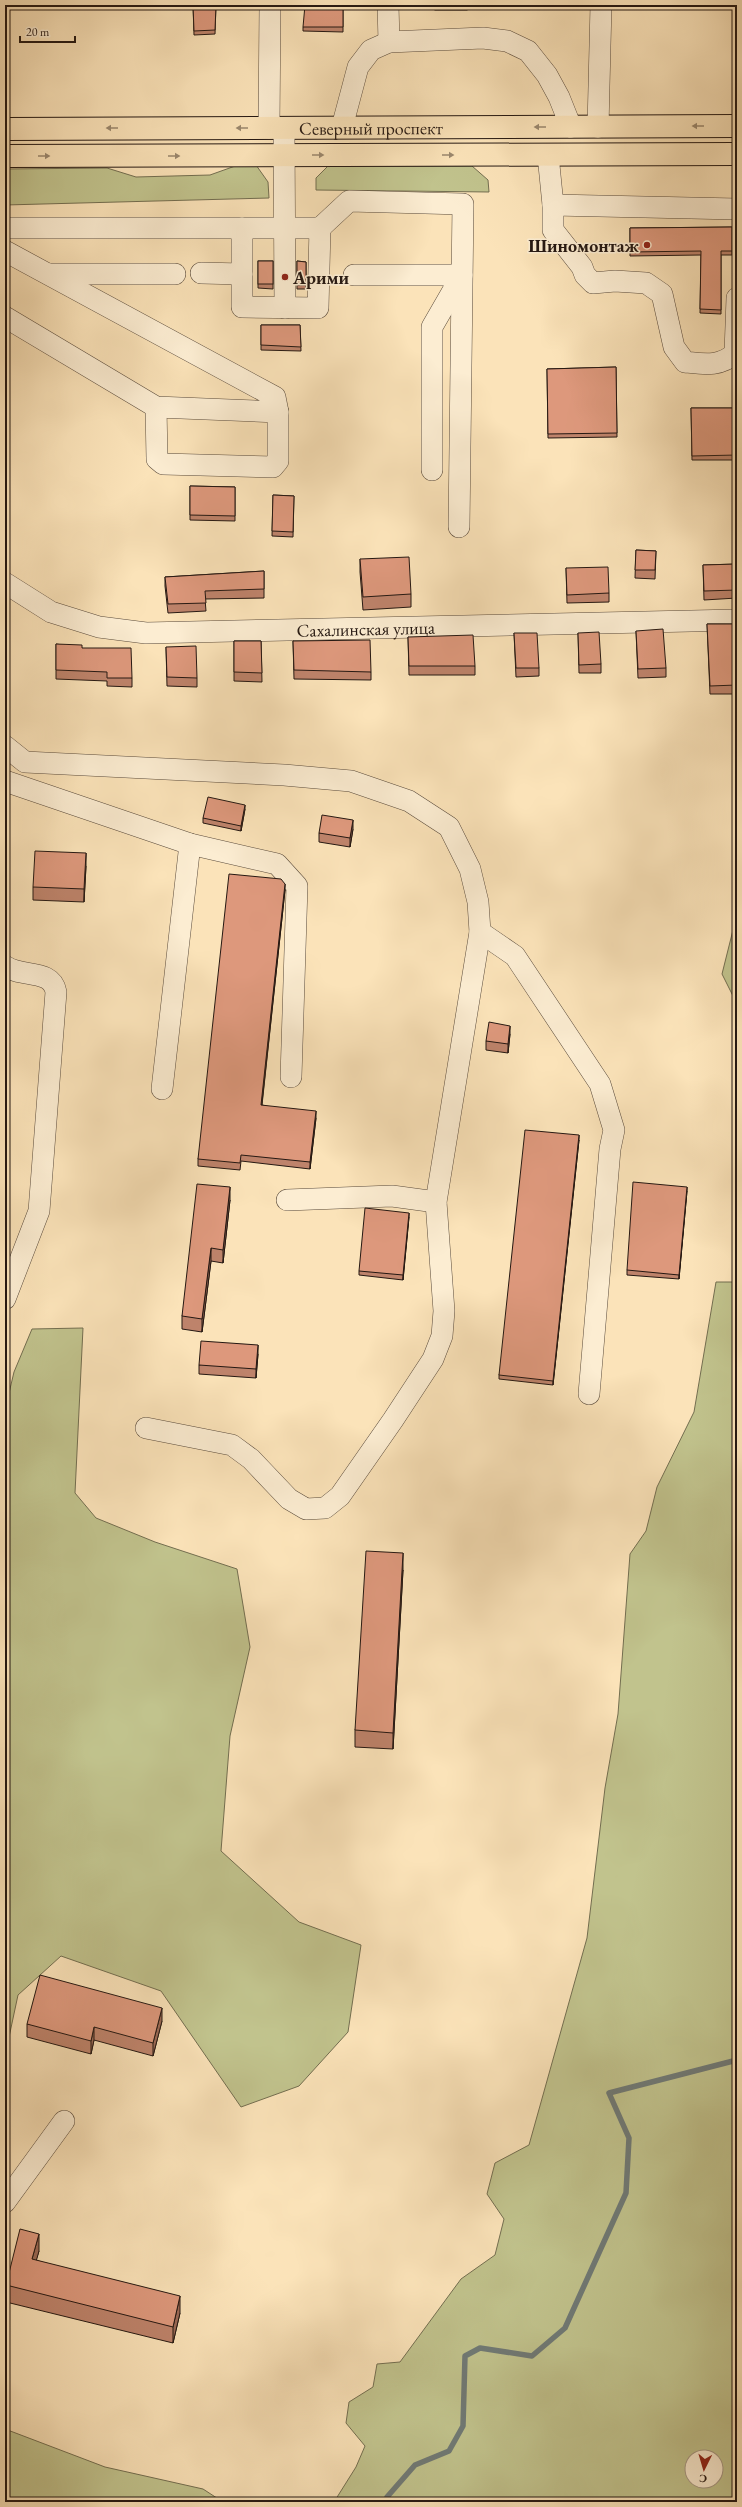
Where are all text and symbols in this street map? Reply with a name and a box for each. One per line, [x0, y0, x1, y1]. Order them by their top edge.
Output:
scale bar [20, 18, 75, 44]
text: 20 m [26, 24, 50, 40]
street label: Северный проспект [299, 116, 444, 139]
one-way arrow [691, 123, 704, 129]
one-way arrow [533, 124, 546, 130]
one-way arrow [105, 125, 118, 131]
one-way arrow [235, 125, 248, 131]
one-way arrow [312, 152, 325, 158]
one-way arrow [442, 152, 455, 158]
one-way arrow [38, 153, 51, 159]
one-way arrow [168, 153, 181, 159]
place label: Шиномонтаж [528, 234, 640, 257]
marker: Шиномонтаж [642, 240, 652, 250]
place label: Арими [292, 266, 350, 289]
marker: Арими [280, 272, 290, 282]
street label: Сахалинская улица [296, 615, 436, 641]
north arrow [684, 2449, 724, 2489]
text: С [698, 2472, 708, 2486]

